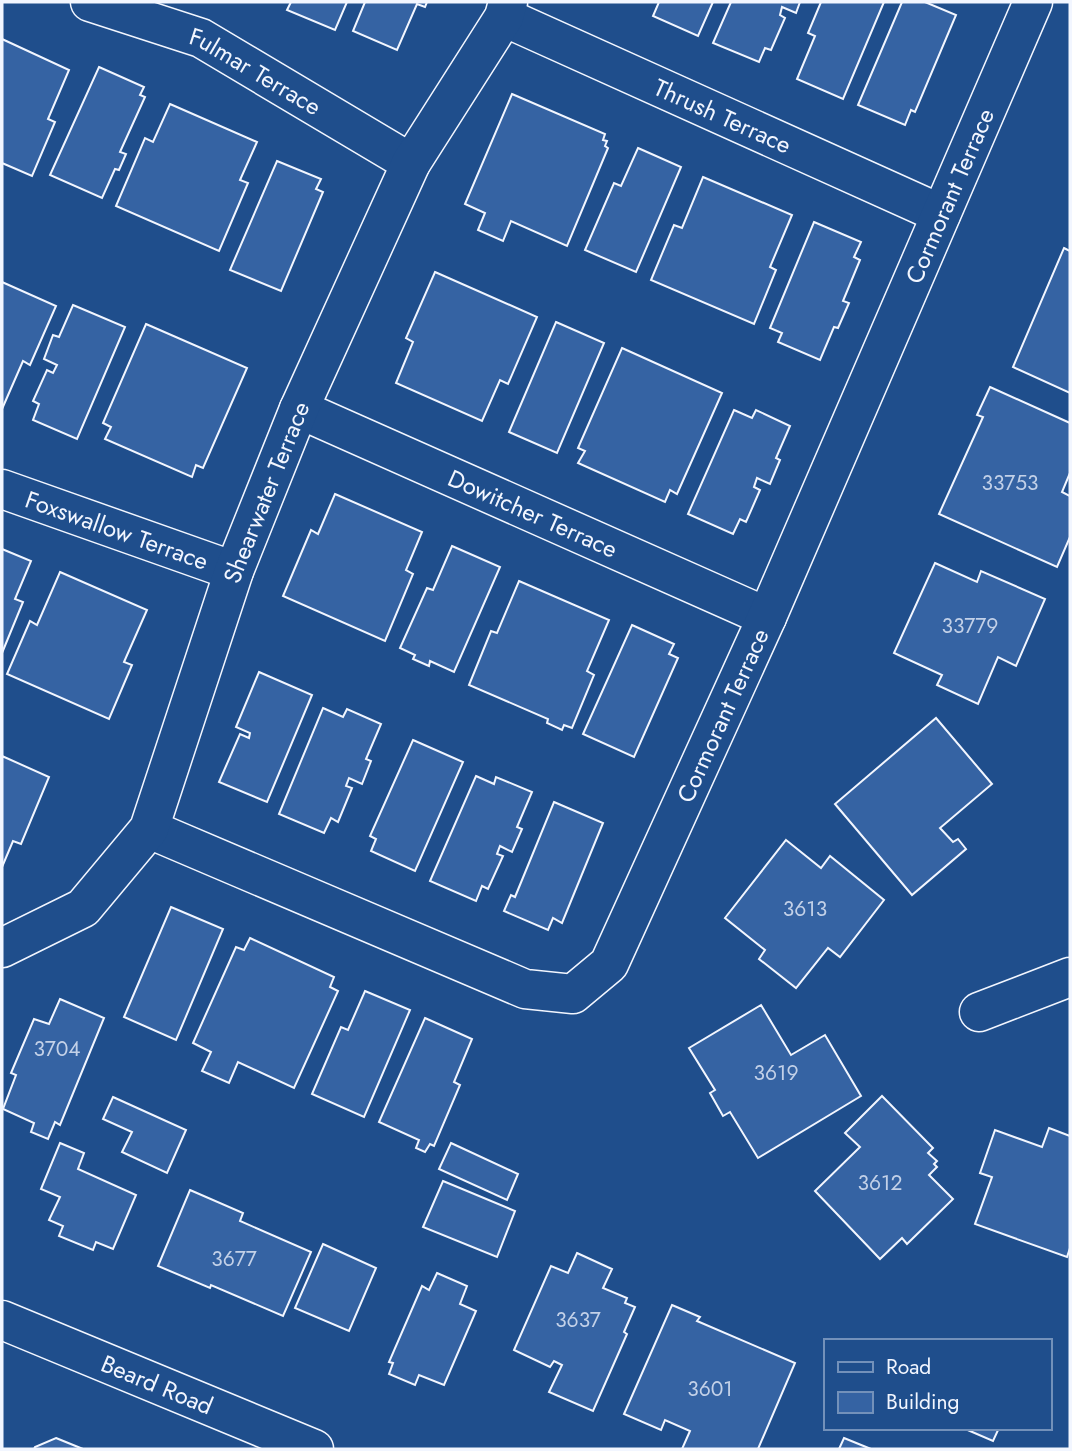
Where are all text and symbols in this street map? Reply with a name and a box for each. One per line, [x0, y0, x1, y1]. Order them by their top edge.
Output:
street label: Fulmar Terrace [185, 18, 328, 123]
street label: Thrush Terrace [649, 69, 797, 162]
street label: Cormorant Terrace [896, 103, 1003, 289]
street label: Shearwater Terrace [214, 395, 318, 587]
street label: Dowitcher Terrace [443, 460, 623, 566]
house number: 33753 [982, 468, 1038, 498]
street label: Foxswallow Terrace [21, 481, 213, 578]
house number: 33779 [942, 611, 998, 641]
street label: Cormorant Terrace [667, 623, 777, 808]
house number: 3613 [783, 894, 827, 924]
house number: 3704 [33, 1034, 81, 1064]
house number: 3619 [753, 1058, 799, 1088]
house number: 3612 [858, 1168, 902, 1198]
house number: 3677 [211, 1244, 257, 1274]
house number: 3637 [555, 1305, 601, 1335]
legend [824, 1339, 1051, 1430]
street label: Beard Road [96, 1345, 219, 1423]
text: Road [886, 1352, 931, 1382]
house number: 3601 [687, 1374, 733, 1404]
text: Building [886, 1387, 959, 1417]

